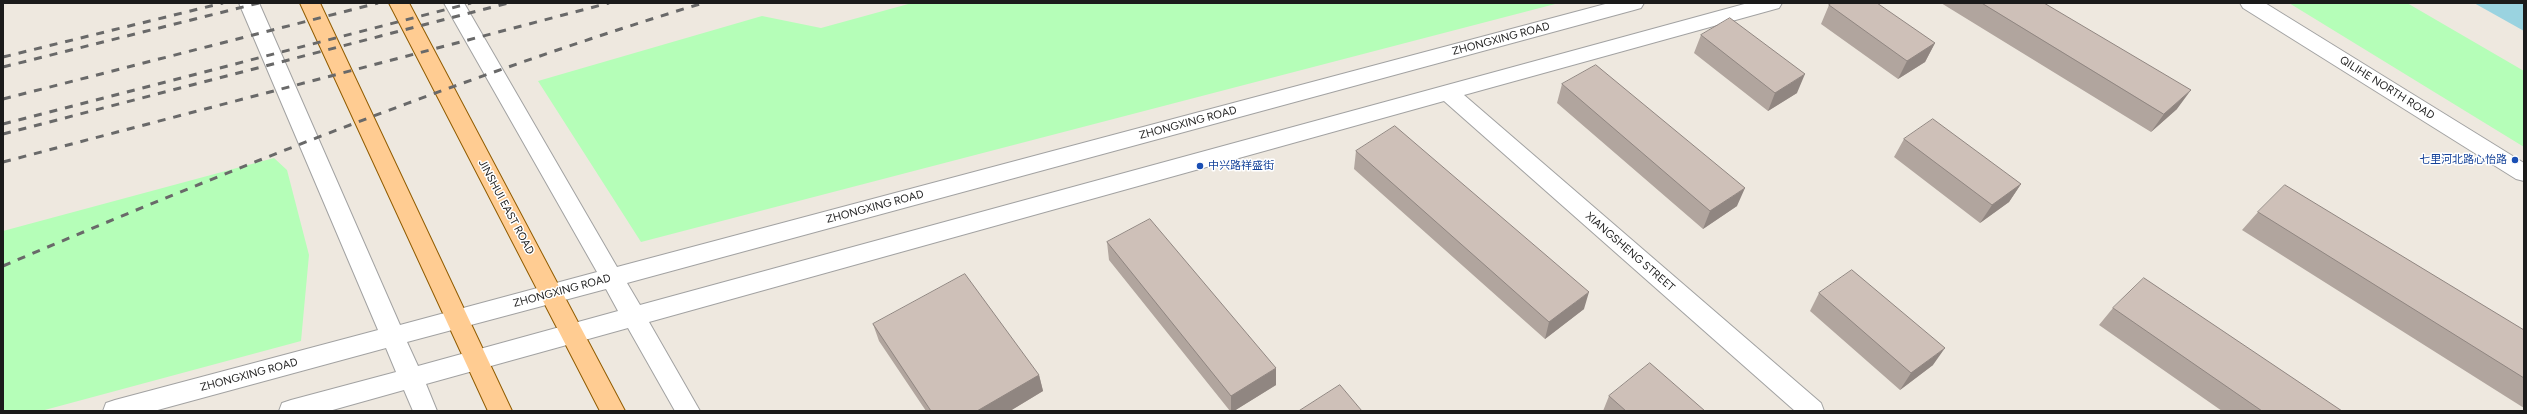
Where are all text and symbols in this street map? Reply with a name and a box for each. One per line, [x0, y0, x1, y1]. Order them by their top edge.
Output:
street label: ZHONGXING ROAD [1451, 20, 1551, 58]
street label: QILIHE NORTH ROAD [2337, 53, 2437, 123]
street label: ZHONGXING ROAD [1138, 104, 1238, 142]
place label: 七里河北路心怡路 [2419, 153, 2507, 167]
marker: 七里河北路心怡路 [2510, 155, 2520, 165]
street label: JINSHUI EAST ROAD [475, 157, 537, 257]
place label: 中兴路祥盛街 [1208, 159, 1274, 173]
marker: 中兴路祥盛街 [1195, 161, 1205, 171]
street label: ZHONGXING ROAD [825, 188, 925, 226]
street label: XIANGSHENG STREET [1583, 210, 1677, 294]
street label: ZHONGXING ROAD [512, 272, 612, 310]
street label: ZHONGXING ROAD [199, 356, 299, 394]

